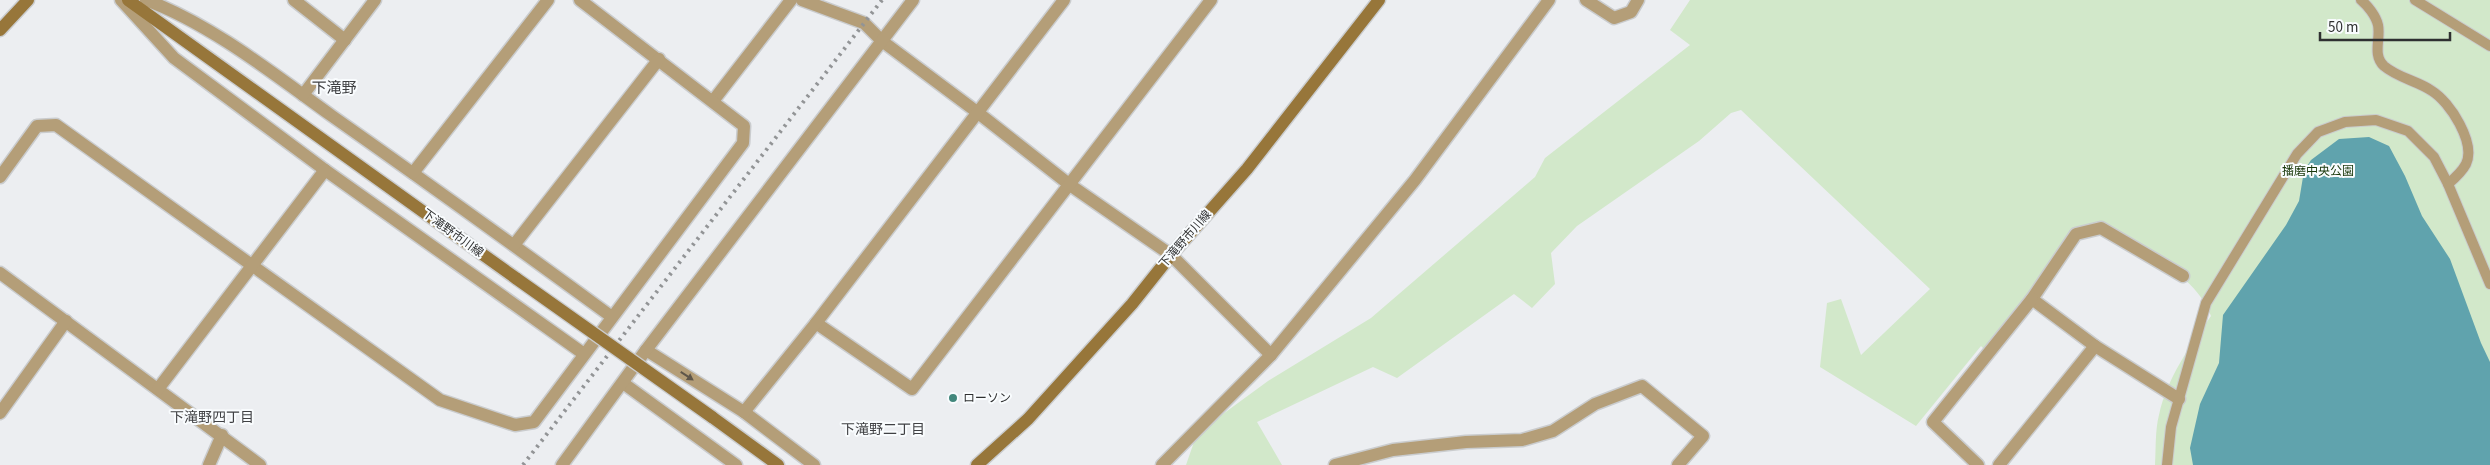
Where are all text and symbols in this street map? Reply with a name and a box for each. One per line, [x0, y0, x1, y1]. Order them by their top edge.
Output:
scale bar [2320, 10, 2450, 42]
text: 50 m [2328, 17, 2358, 38]
district label: 下滝野 [311, 78, 357, 99]
park label: 播磨中央公園 [2282, 163, 2354, 180]
street label: 下滝野市川線 [419, 205, 487, 261]
street label: 下滝野市川線 [1155, 207, 1215, 272]
one-way arrow [680, 371, 694, 381]
place label: ローソン [963, 390, 1011, 407]
marker: ローソン [947, 392, 959, 404]
district label: 下滝野四丁目 [170, 408, 254, 428]
district label: 下滝野二丁目 [841, 420, 925, 440]

